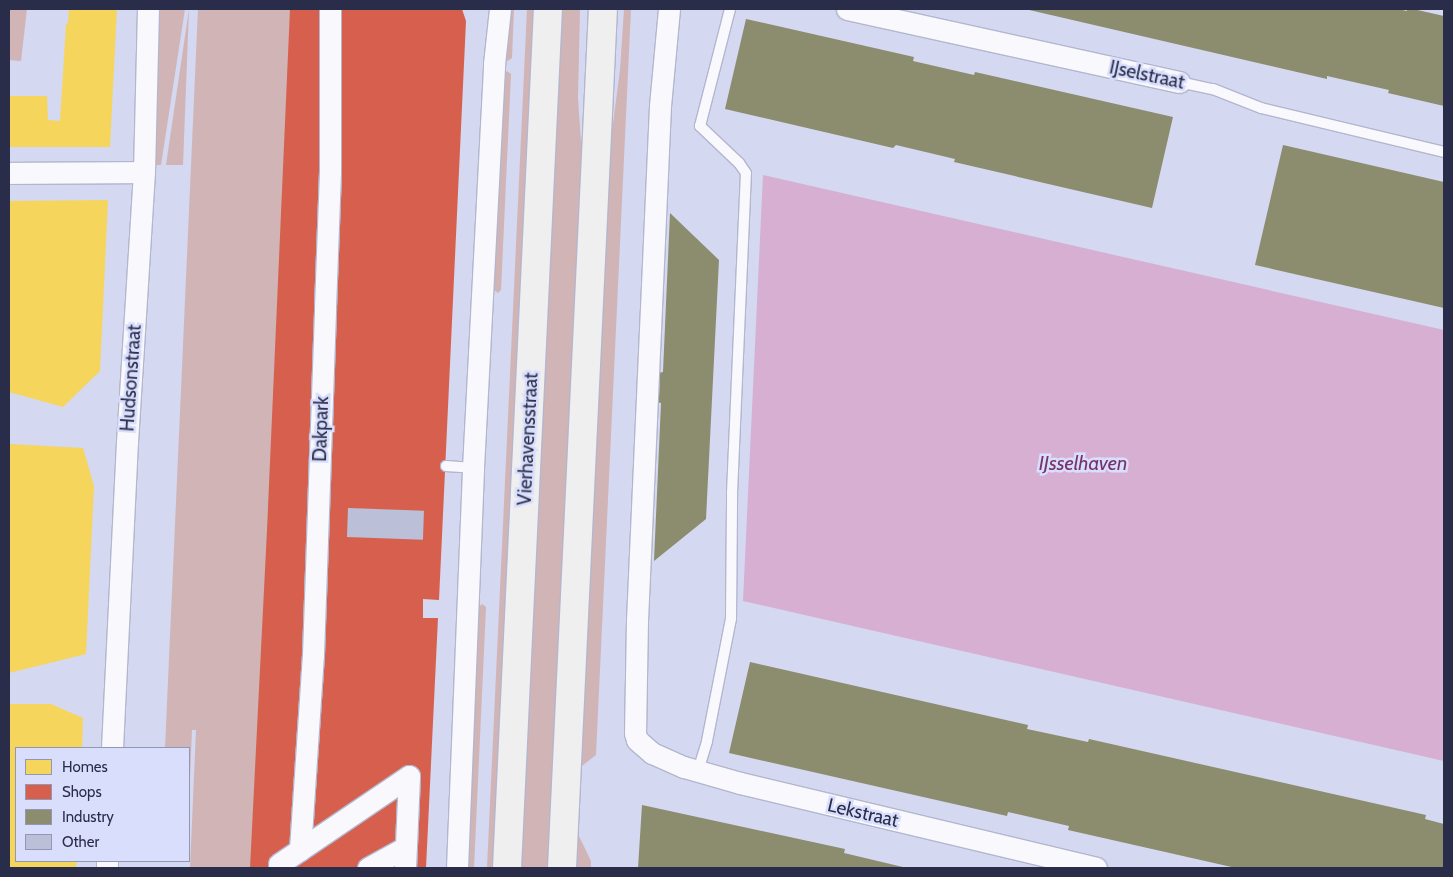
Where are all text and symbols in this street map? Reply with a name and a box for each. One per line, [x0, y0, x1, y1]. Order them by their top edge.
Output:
street label: IJselstraat [1107, 56, 1187, 94]
street label: Hudsonstraat [116, 324, 146, 432]
street label: Vierhavensstraat [513, 372, 543, 506]
street label: Dakpark [308, 396, 334, 462]
water label: IJsselhaven [1039, 451, 1127, 475]
legend [15, 747, 190, 862]
text: Homes [62, 758, 108, 776]
text: Shops [62, 783, 102, 801]
street label: Lekstraat [825, 794, 901, 832]
text: Industry [62, 808, 114, 826]
text: Other [62, 833, 99, 851]

